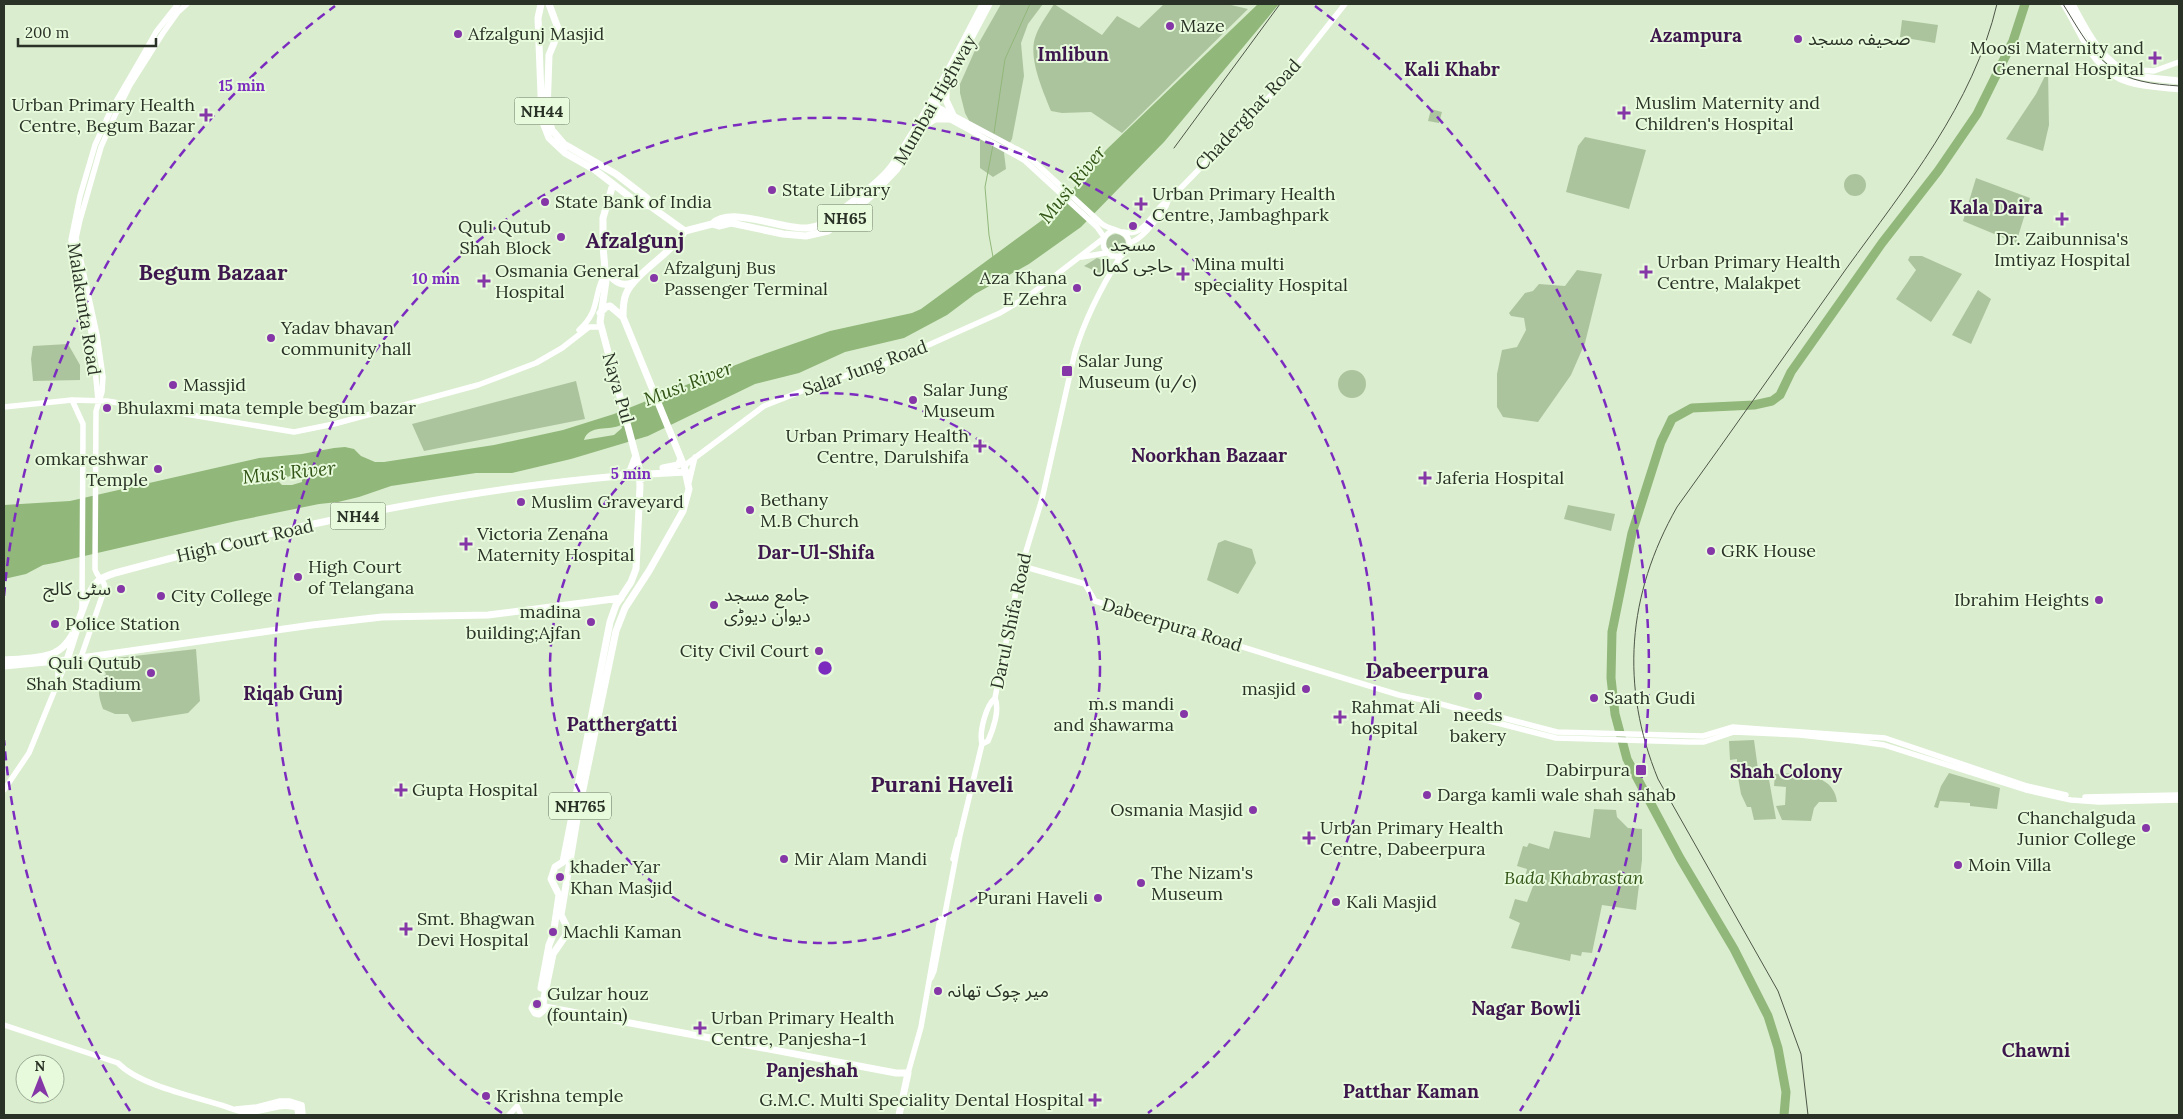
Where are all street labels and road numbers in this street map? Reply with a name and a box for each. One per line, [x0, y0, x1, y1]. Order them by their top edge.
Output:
street label: Mumbai Highway [888, 30, 981, 169]
street label: Chaderghat Road [1190, 54, 1306, 175]
road number: NH44 [514, 98, 570, 124]
road number: NH65 [818, 204, 872, 232]
street label: Malakunta Road [63, 241, 106, 377]
street label: Salar Jung Road [799, 334, 931, 401]
street label: Naya Pul [597, 350, 640, 426]
road number: NH44 [330, 502, 386, 530]
street label: High Court Road [174, 513, 316, 567]
street label: Darul Shifa Road [985, 550, 1036, 691]
street label: Dabeerpura Road [1099, 592, 1245, 657]
road number: NH765 [549, 792, 611, 819]

